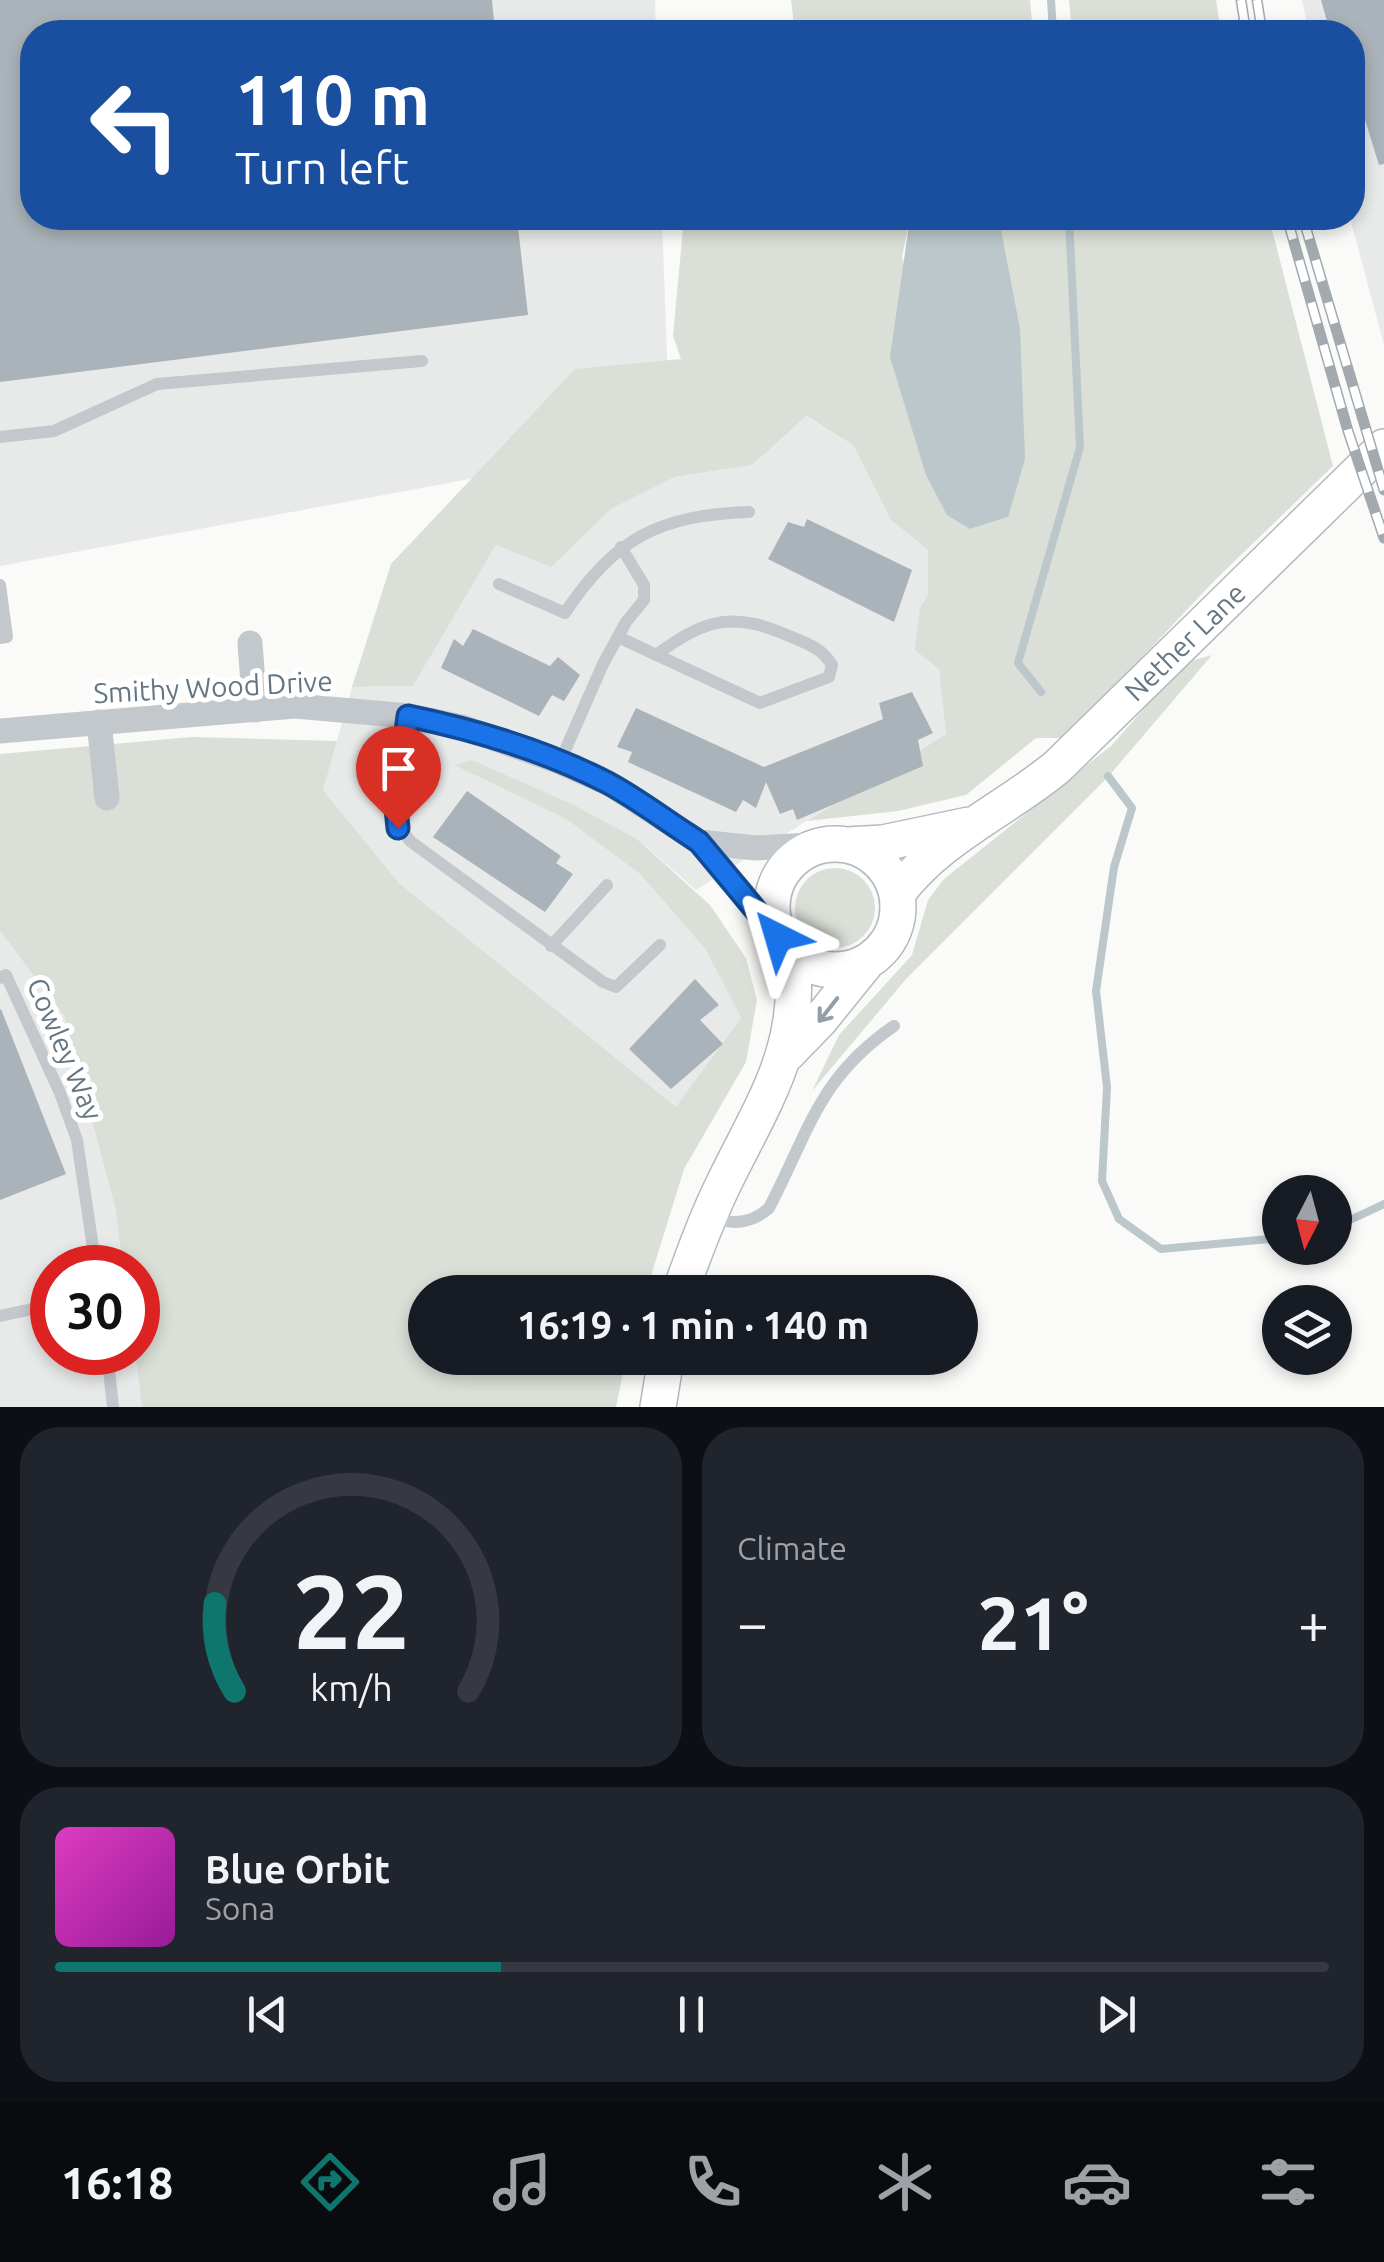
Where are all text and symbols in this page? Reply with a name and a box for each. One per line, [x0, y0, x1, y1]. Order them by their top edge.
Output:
icon: left [70, 60, 200, 190]
text: 110 m [235, 60, 430, 138]
text: Turn left [235, 142, 409, 193]
street label: Nether Lane [1118, 577, 1251, 707]
street label: Smithy Wood Drive [93, 665, 333, 708]
pin [356, 726, 441, 829]
icon: arrive [371, 741, 426, 796]
position arrow [726, 885, 830, 989]
street label: Cowley Way [22, 973, 109, 1124]
one-way arrow [817, 996, 839, 1022]
north arrow [1262, 1175, 1352, 1265]
map controls [1262, 1175, 1352, 1375]
speed limit sign: 30 [30, 1245, 160, 1375]
button: layers [1262, 1285, 1352, 1375]
text: 16:19 · 1 min · 140 m [517, 1304, 869, 1346]
text: Climate [737, 1530, 847, 1566]
text: 22 [292, 1552, 410, 1669]
text: 21° [977, 1580, 1089, 1664]
text: − [737, 1592, 768, 1653]
text: + [1298, 1592, 1329, 1653]
text: km/h [310, 1668, 392, 1708]
text: Blue Orbit [205, 1848, 390, 1890]
text: Sona [205, 1890, 275, 1926]
icon: previous [240, 1987, 295, 2042]
icon: pause [664, 1987, 719, 2042]
icon: next [1089, 1987, 1144, 2042]
icon: directions [295, 2147, 365, 2217]
icon: music [487, 2147, 557, 2217]
icon: phone [678, 2147, 748, 2217]
icon: climate [870, 2147, 940, 2217]
icon: car [1062, 2147, 1132, 2217]
icon: filters [1253, 2147, 1323, 2217]
text: 16:18 [61, 2157, 173, 2208]

